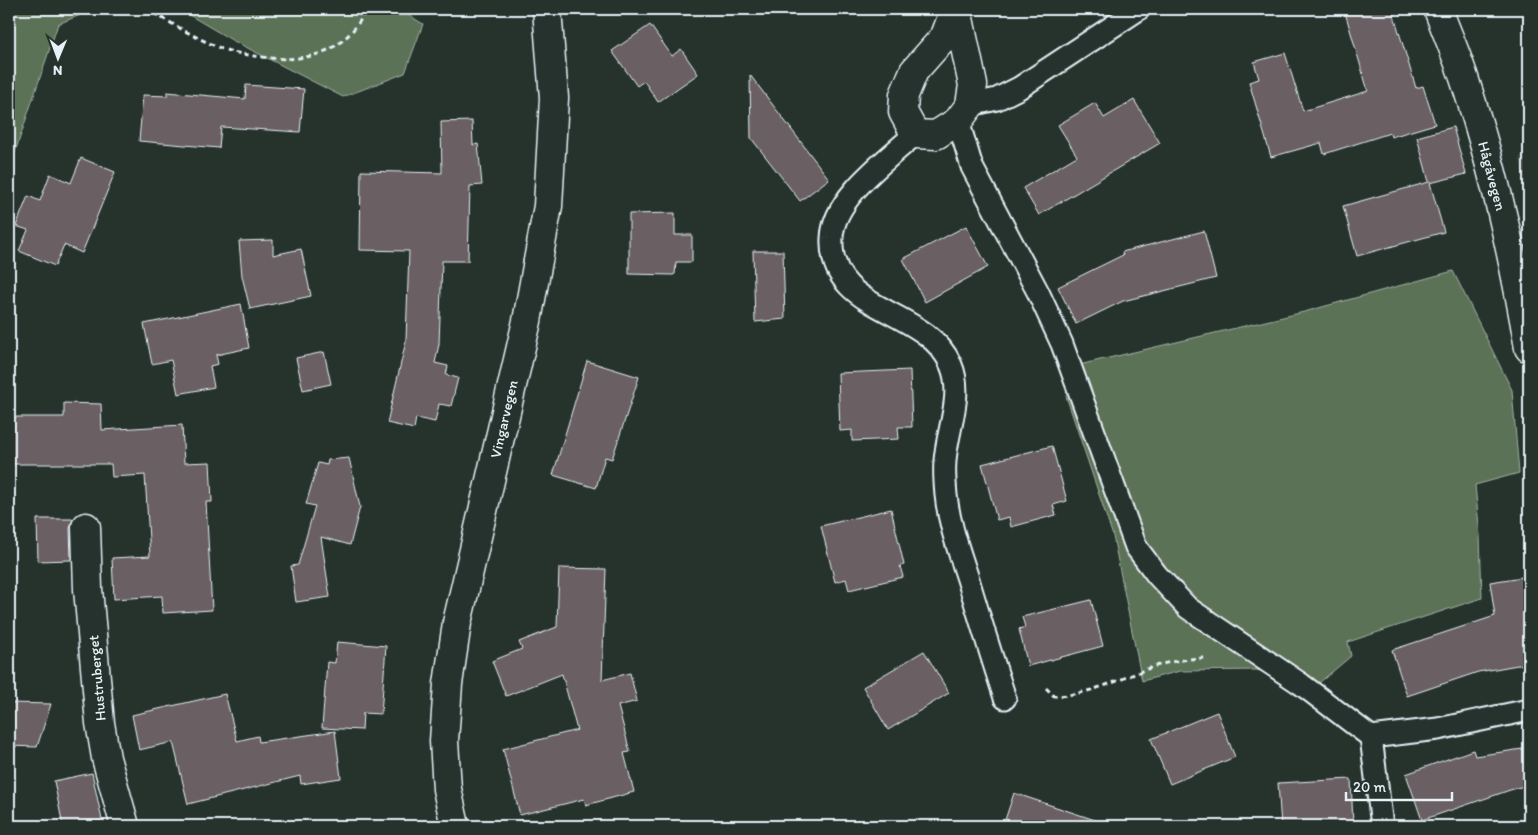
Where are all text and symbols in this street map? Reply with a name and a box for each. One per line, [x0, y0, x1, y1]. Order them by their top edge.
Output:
north arrow [32, 32, 82, 82]
text: N [53, 62, 63, 79]
street label: Hågåvegen [1474, 139, 1510, 213]
street label: Vingarvegen [486, 378, 522, 460]
street label: Hustruberget [84, 634, 110, 722]
scale bar [1346, 770, 1452, 802]
text: 20 m [1353, 778, 1387, 796]

